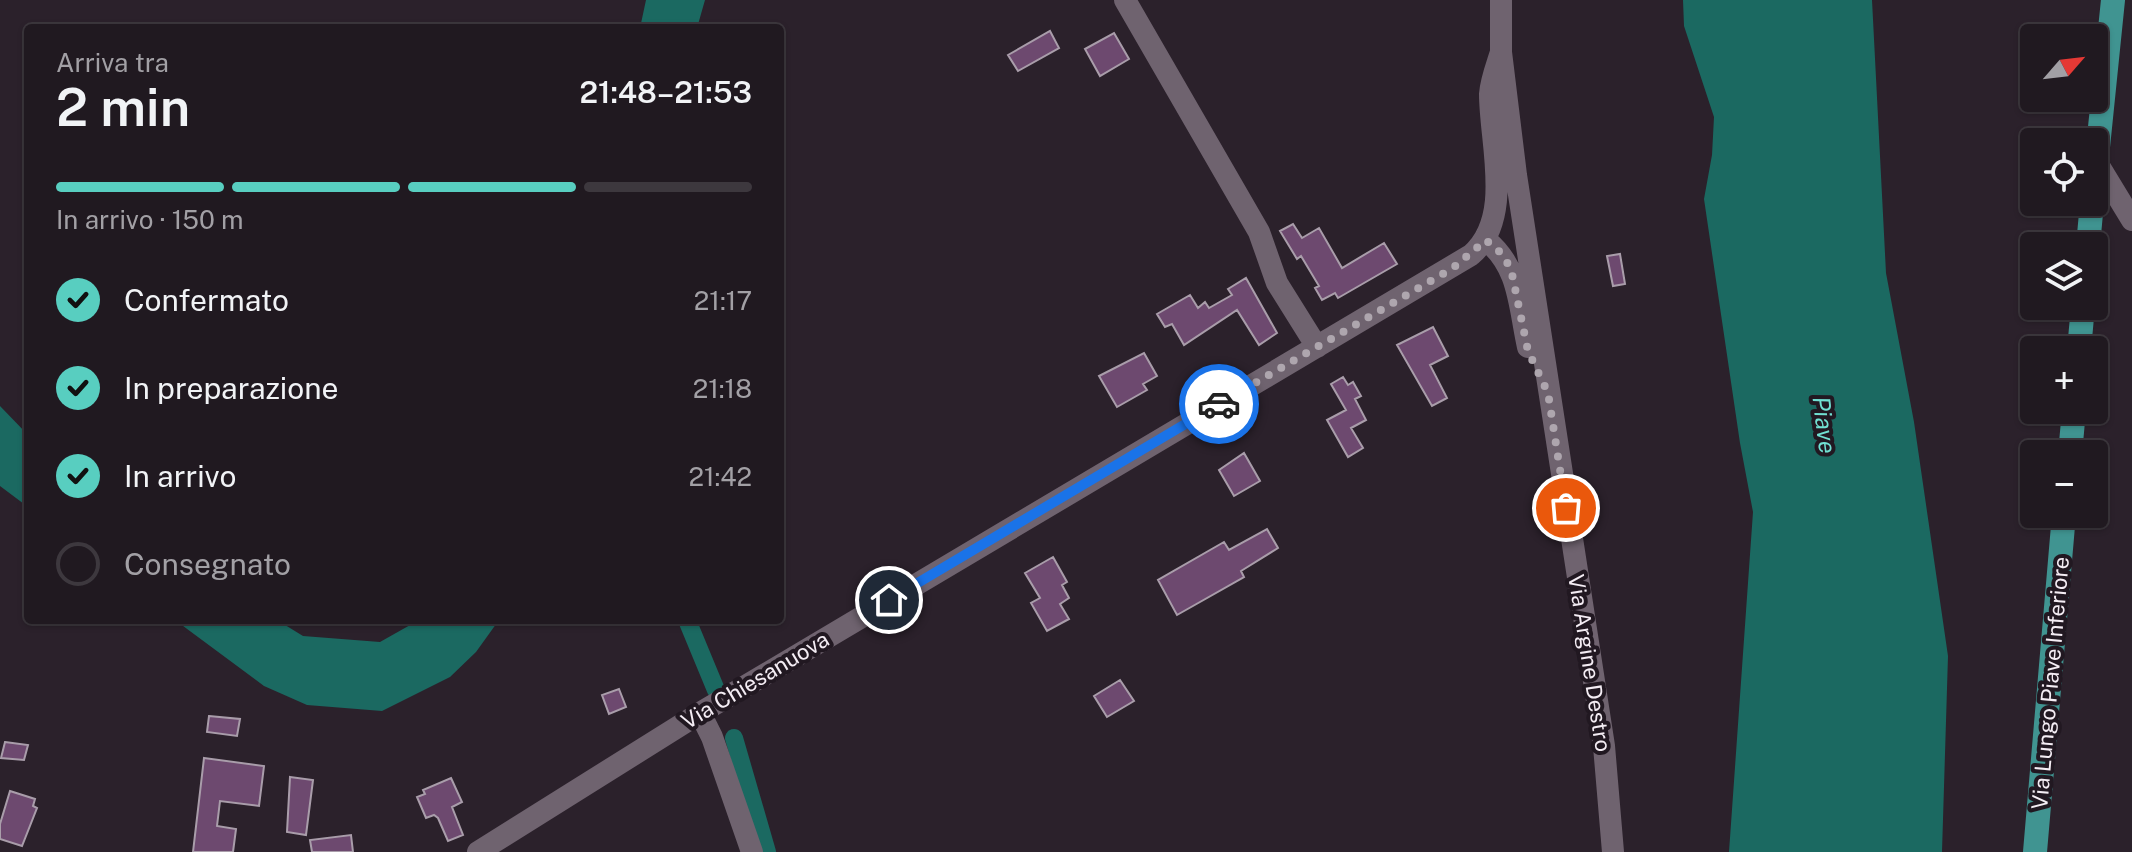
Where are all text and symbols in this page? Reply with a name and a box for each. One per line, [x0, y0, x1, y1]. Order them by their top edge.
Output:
north arrow [2020, 24, 2108, 112]
map controls [2020, 24, 2108, 528]
text: Arriva tra [56, 47, 169, 78]
text: 21:48–21:53 [579, 74, 752, 110]
text: 2 min [56, 77, 190, 138]
button: locate [2020, 128, 2108, 216]
text: In arrivo · 150 m [56, 204, 244, 235]
button: layers [2020, 232, 2108, 320]
icon: check [56, 278, 100, 322]
text: Confermato [124, 282, 289, 318]
text: 21:17 [694, 285, 752, 316]
button: + [2020, 336, 2108, 424]
courier [1179, 364, 1259, 444]
icon: check [56, 366, 100, 410]
text: In preparazione [124, 370, 339, 406]
text: 21:18 [693, 373, 752, 404]
icon: car [1197, 382, 1241, 426]
water label: Piave [1808, 395, 1842, 455]
button: − [2020, 440, 2108, 528]
icon: check [56, 454, 100, 498]
text: In arrivo [124, 458, 236, 494]
text: 21:42 [688, 461, 752, 492]
pin [1532, 474, 1600, 542]
icon: bag [1544, 486, 1588, 530]
text: Consegnato [124, 546, 291, 582]
street label: Via Lungo Piave Inferiore [2026, 555, 2074, 811]
pin [855, 566, 923, 634]
street label: Via Argine Destro [1563, 572, 1617, 754]
icon: home [867, 578, 911, 622]
street label: Via Chiesanuova [677, 626, 833, 734]

